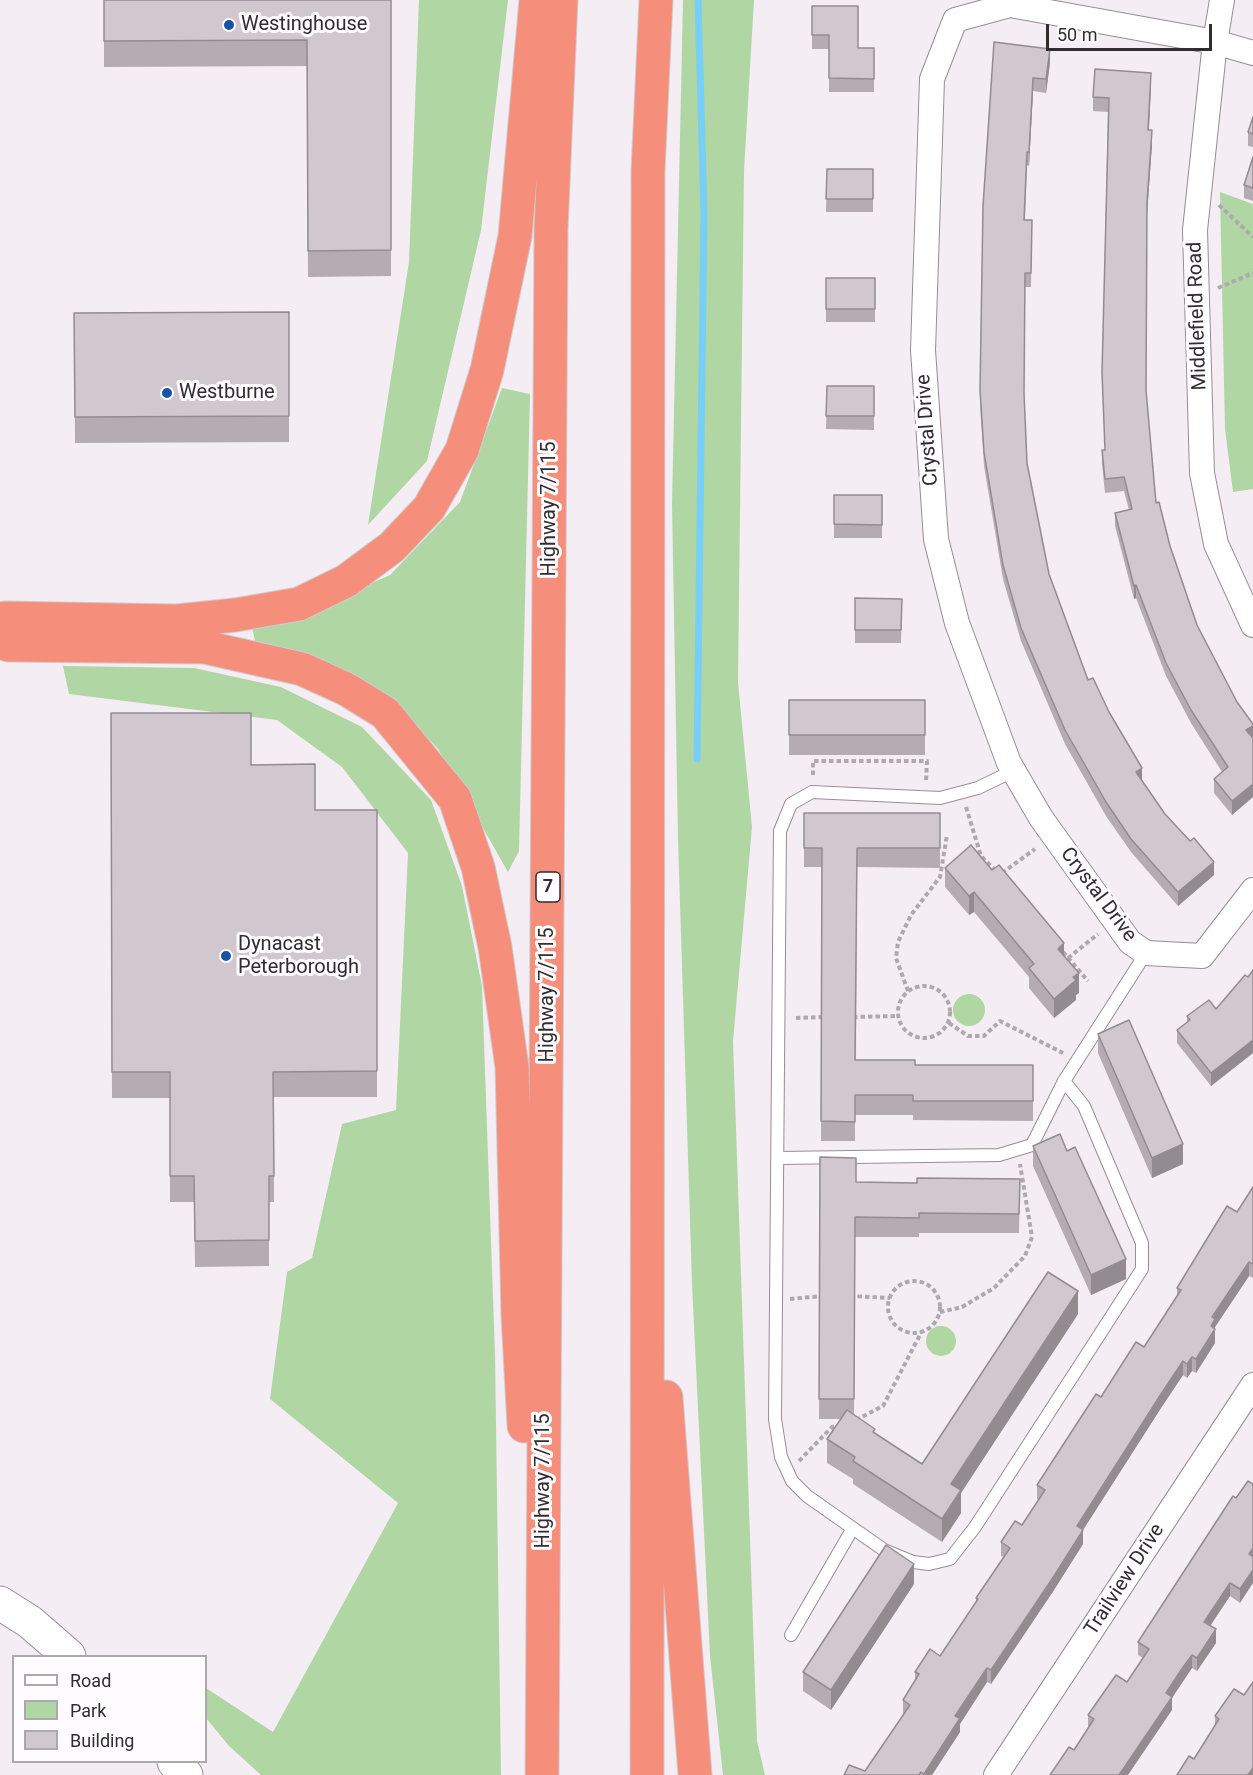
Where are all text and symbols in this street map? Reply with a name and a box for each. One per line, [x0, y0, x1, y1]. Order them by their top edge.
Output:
scale bar [1049, 12, 1216, 50]
place label: Westinghouse [241, 13, 367, 37]
marker: Westinghouse [222, 18, 236, 32]
text: 50 m [1057, 24, 1097, 45]
street label: Middlefield Road [1183, 241, 1213, 391]
street label: Crystal Drive [912, 373, 944, 487]
place label: Westburne [179, 381, 275, 405]
marker: Westburne [160, 386, 174, 400]
street label: Highway 7/115 [538, 442, 562, 576]
street label: Crystal Drive [1055, 843, 1141, 947]
road number: 7 [536, 872, 560, 902]
street label: Highway 7/115 [536, 928, 560, 1062]
place label: Dynacast Peterborough [238, 933, 359, 980]
marker: Dynacast Peterborough [219, 949, 233, 963]
street label: Highway 7/115 [532, 1414, 556, 1548]
street label: Trailview Drive [1080, 1520, 1170, 1640]
legend [12, 1655, 207, 1763]
text: Road [70, 1670, 111, 1691]
text: Park [70, 1700, 106, 1721]
text: Building [70, 1730, 134, 1751]

